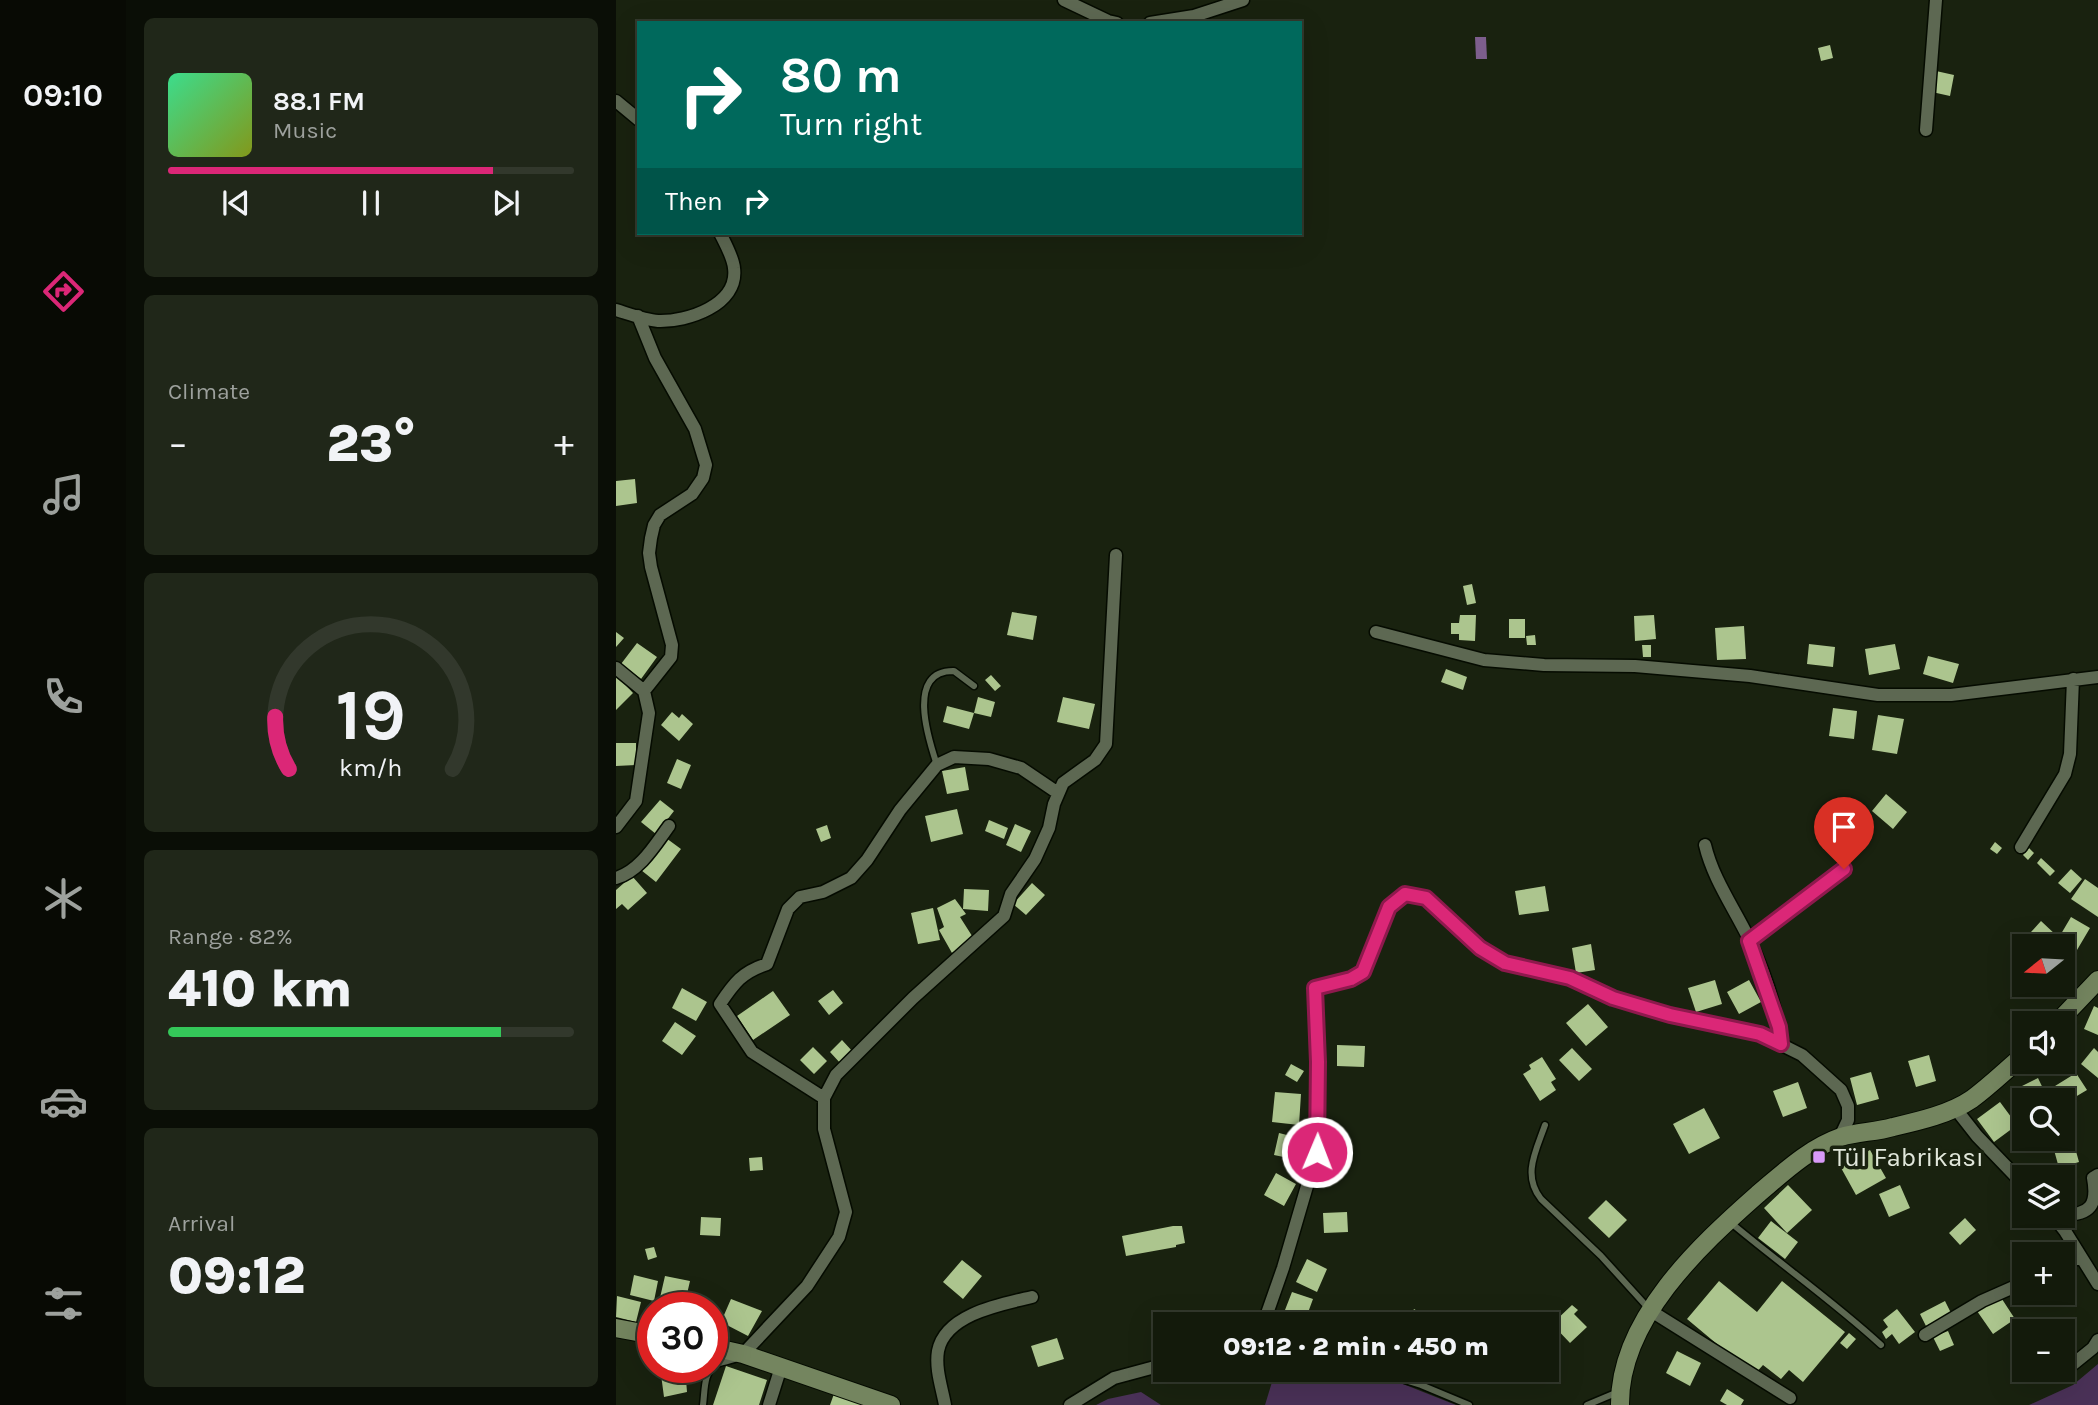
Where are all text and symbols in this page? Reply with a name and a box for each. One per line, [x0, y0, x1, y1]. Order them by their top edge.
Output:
text: 80 m [780, 47, 902, 104]
icon: right [665, 49, 756, 140]
text: 09:10 [23, 77, 103, 114]
text: 88.1 FM [273, 86, 365, 117]
text: Turn right [780, 106, 922, 143]
text: Music [273, 117, 337, 144]
icon: right [737, 182, 775, 220]
icon: previous [217, 184, 255, 222]
icon: pause [352, 184, 390, 222]
icon: next [487, 184, 525, 222]
text: Then [665, 186, 723, 217]
icon: directions [39, 267, 88, 316]
text: Climate [168, 378, 250, 405]
text: 23° [326, 413, 416, 474]
text: − [168, 421, 188, 466]
text: + [554, 421, 574, 466]
icon: music [39, 470, 88, 519]
icon: phone [39, 672, 88, 721]
text: 19 [336, 672, 406, 757]
text: km/h [339, 752, 403, 781]
pin [1814, 797, 1874, 869]
icon: arrive [1825, 808, 1863, 846]
icon: climate [39, 874, 88, 923]
text: Range · 82% [168, 923, 293, 950]
north arrow [2012, 934, 2076, 998]
map controls [2012, 934, 2075, 1382]
text: 410 km [168, 958, 352, 1019]
button: sound [2012, 1011, 2075, 1074]
icon: car [39, 1077, 88, 1126]
button: search [2012, 1088, 2075, 1151]
position arrow [1280, 1115, 1354, 1189]
place label: Tül Fabrikası [1833, 1142, 1984, 1173]
marker: Tül Fabrikası [1811, 1149, 1827, 1165]
button: layers [2012, 1165, 2075, 1228]
text: Arrival [168, 1210, 235, 1237]
button: + [2012, 1242, 2075, 1305]
text: 09:12 [168, 1245, 305, 1306]
icon: filters [39, 1279, 88, 1328]
speed limit sign: 30 [637, 1292, 728, 1383]
button: − [2012, 1319, 2075, 1382]
text: 09:12 · 2 min · 450 m [1223, 1331, 1489, 1362]

